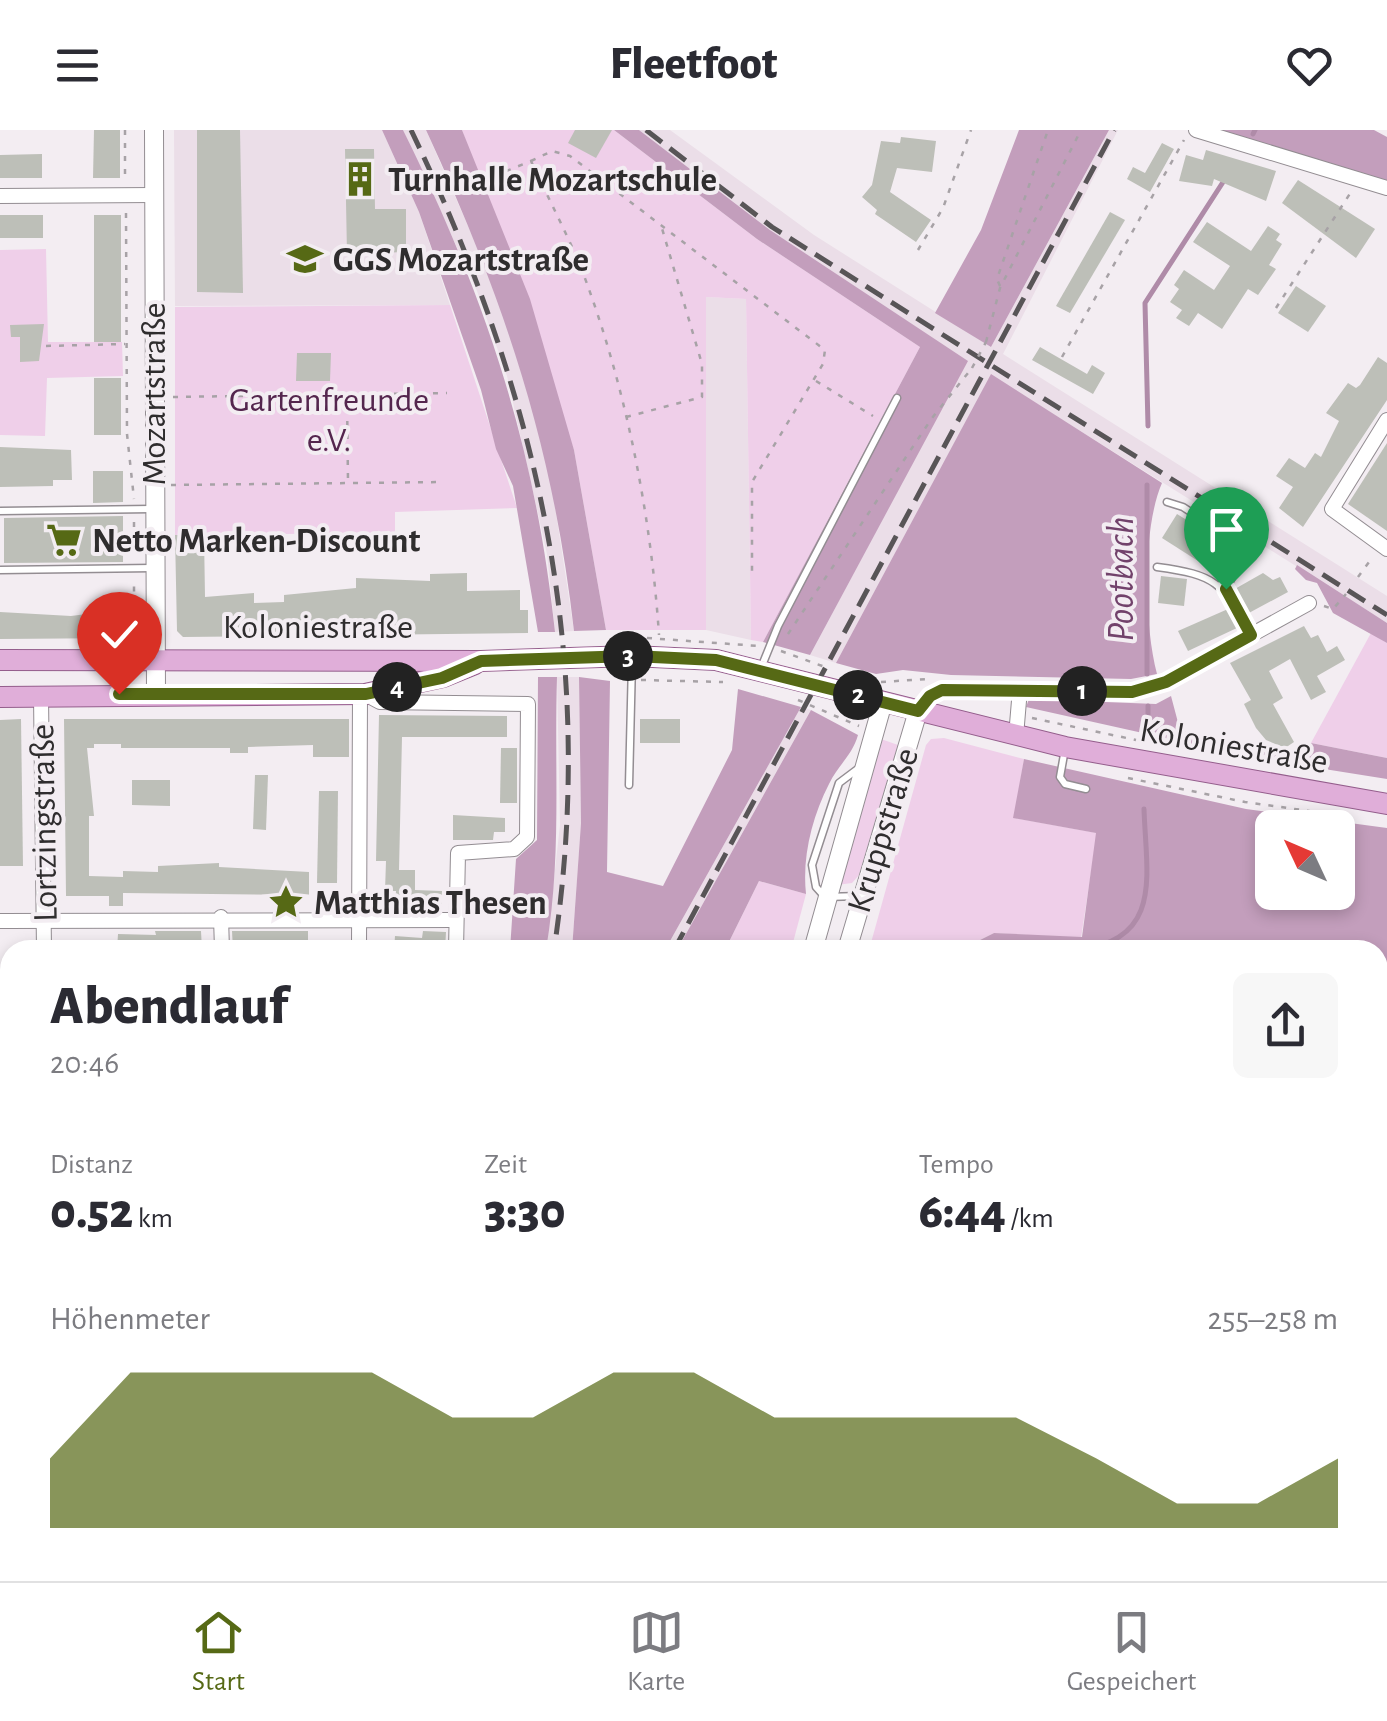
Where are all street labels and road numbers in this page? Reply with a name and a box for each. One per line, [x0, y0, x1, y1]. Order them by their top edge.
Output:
street label: Mozartstraße [137, 302, 172, 486]
street label: Koloniestraße [223, 610, 413, 645]
street label: Koloniestraße [1137, 713, 1331, 780]
street label: Lortzingstraße [25, 724, 64, 922]
street label: Kruppstraße [842, 744, 925, 917]

